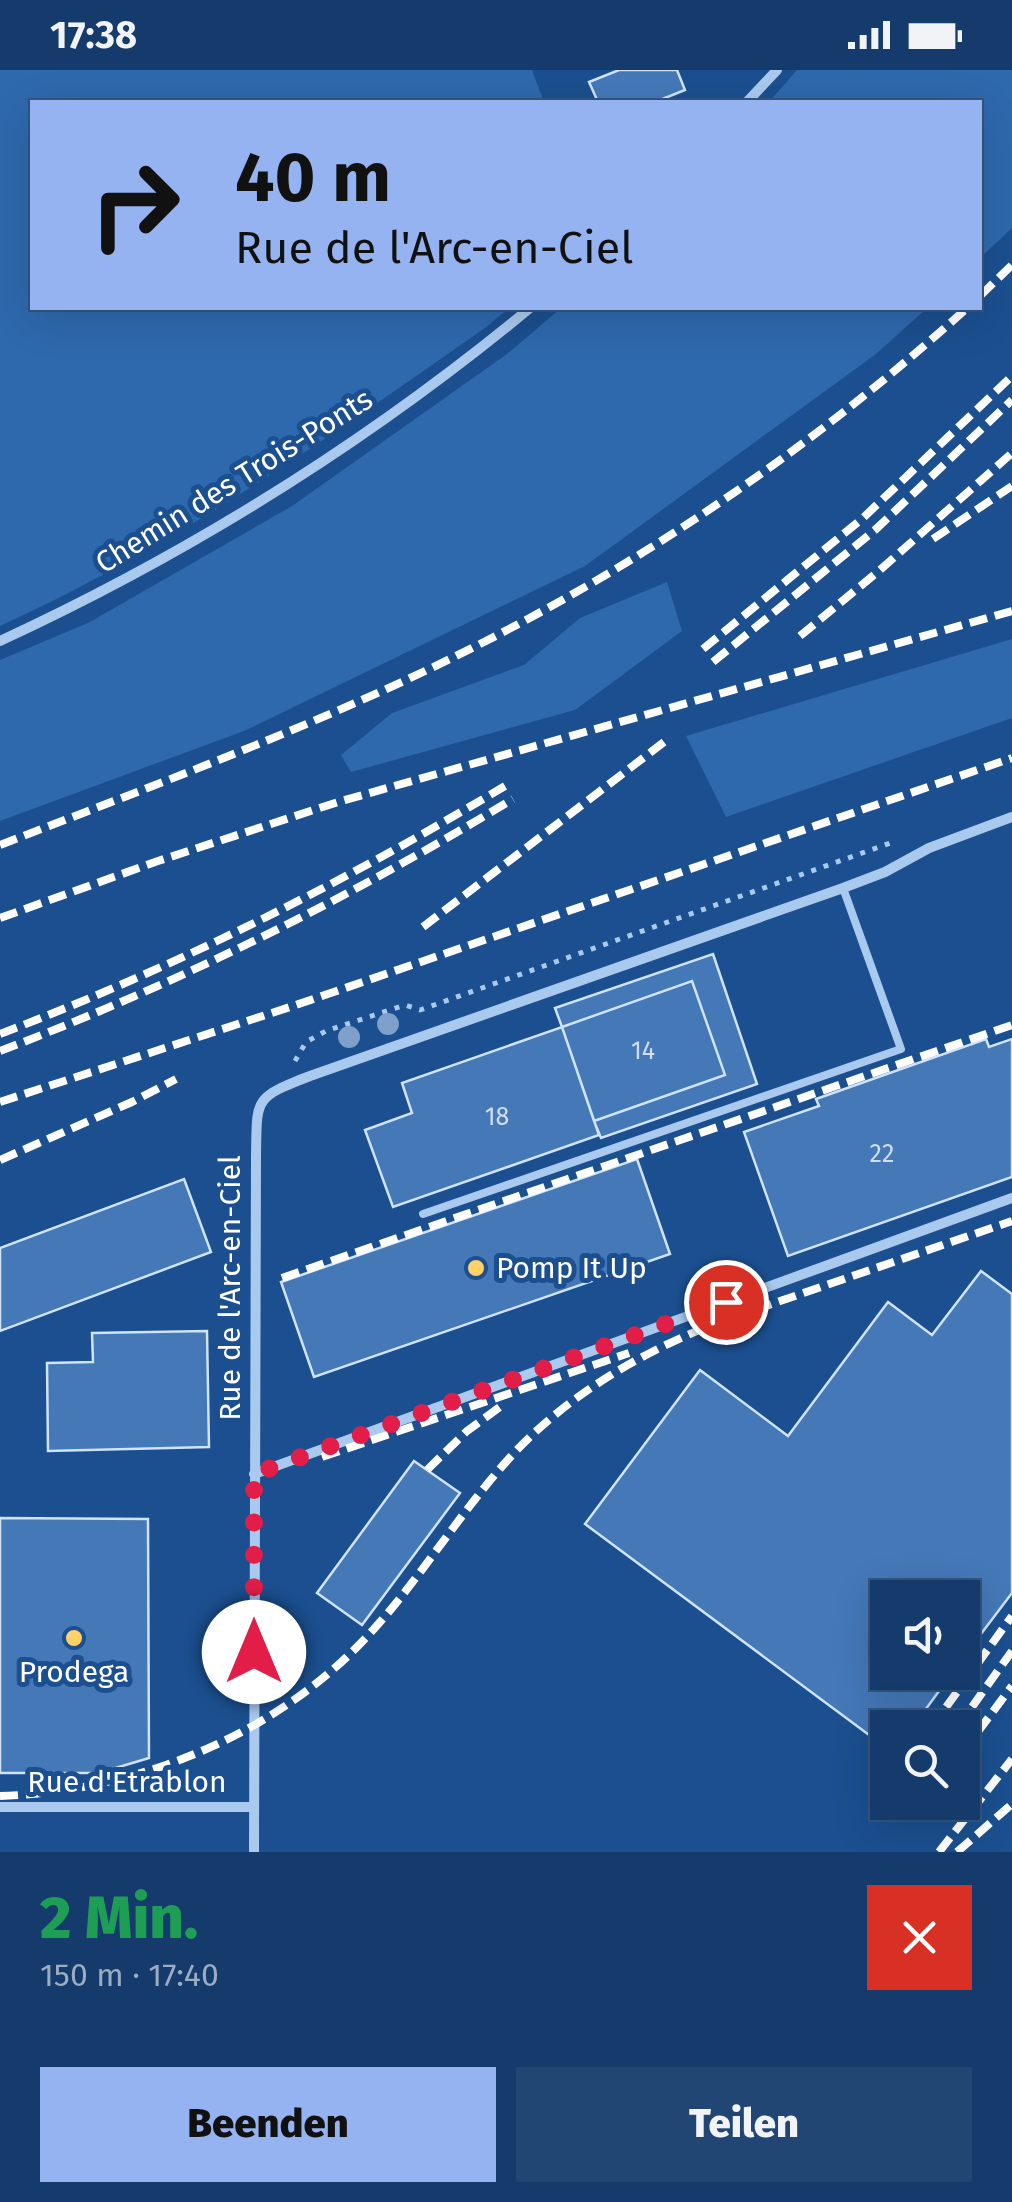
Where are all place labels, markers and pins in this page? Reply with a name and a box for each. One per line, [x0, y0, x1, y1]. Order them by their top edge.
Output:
place label: Pomp It Up [496, 1250, 647, 1286]
marker: Pomp It Up [465, 1257, 487, 1279]
pin [684, 1260, 769, 1345]
marker: Prodega [63, 1627, 85, 1649]
place label: Prodega [19, 1654, 129, 1690]

